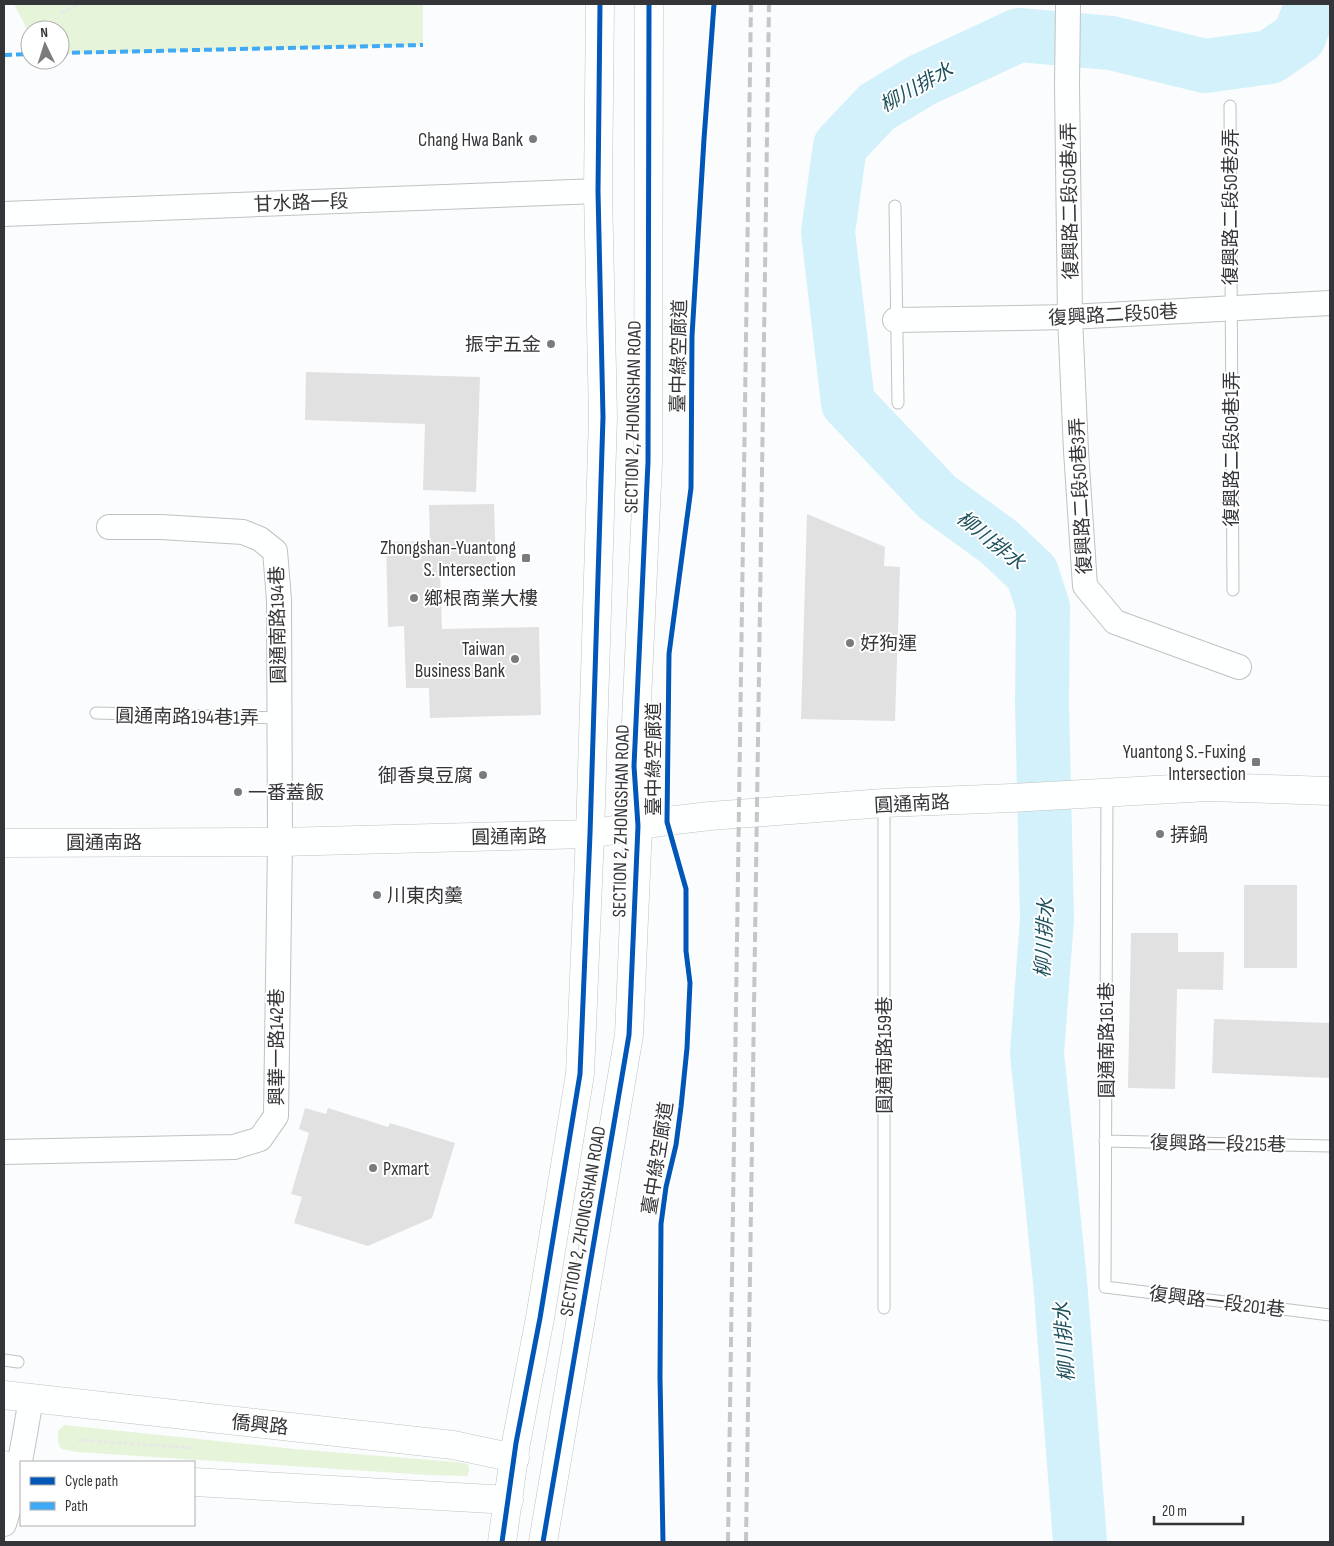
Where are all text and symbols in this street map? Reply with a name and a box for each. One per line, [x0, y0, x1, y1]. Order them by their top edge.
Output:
north arrow [20, 20, 70, 70]
text: N [40, 24, 48, 41]
water label: 柳川排水 [876, 58, 958, 118]
street label: 復興路二段50巷4弄 [1058, 122, 1083, 280]
place label: Chang Hwa Bank [418, 129, 524, 152]
street label: 復興路二段50巷2弄 [1220, 129, 1243, 285]
marker: Chang Hwa Bank [527, 133, 539, 145]
street label: 甘水路一段 [253, 190, 349, 217]
street label: 臺中綠空廊道 [667, 299, 692, 413]
street label: 復興路二段50巷 [1048, 301, 1179, 330]
street label: SECTION 2, ZHONGSHAN ROAD [620, 320, 647, 514]
place label: 振宇五金 [465, 334, 541, 357]
marker: 振宇五金 [545, 338, 557, 350]
street label: 復興路二段50巷1弄 [1221, 371, 1244, 527]
street label: 復興路二段50巷3弄 [1066, 417, 1097, 575]
water label: 柳川排水 [952, 506, 1030, 576]
place label: Zhongshan-Yuantong S. Intersection [380, 537, 516, 582]
marker: Zhongshan-Yuantong S. Intersection [520, 552, 532, 564]
street label: 圓通南路194巷 [266, 566, 291, 684]
place label: 鄉根商業大樓 [424, 588, 538, 611]
marker: 鄉根商業大樓 [408, 592, 420, 604]
place label: 好狗運 [860, 633, 917, 656]
marker: 好狗運 [844, 637, 856, 649]
place label: Taiwan Business Bank [415, 638, 506, 683]
marker: Taiwan Business Bank [509, 653, 521, 665]
street label: 臺中綠空廊道 [643, 702, 666, 816]
street label: 圓通南路194巷1弄 [115, 705, 259, 730]
street label: SECTION 2, ZHONGSHAN ROAD [608, 724, 635, 918]
place label: Yuantong S.-Fuxing Intersection [1123, 741, 1246, 786]
marker: Yuantong S.-Fuxing Intersection [1250, 756, 1262, 768]
place label: 御香臭豆腐 [378, 765, 473, 788]
marker: 御香臭豆腐 [477, 769, 489, 781]
place label: 一番蓋飯 [248, 782, 324, 805]
marker: 一番蓋飯 [232, 786, 244, 798]
street label: 圓通南路 [874, 791, 951, 818]
place label: 挵鍋 [1170, 824, 1208, 847]
street label: 圓通南路 [471, 825, 547, 850]
marker: 挵鍋 [1154, 828, 1166, 840]
street label: 圓通南路 [66, 832, 142, 855]
place label: 川東肉羹 [387, 885, 463, 908]
marker: 川東肉羹 [371, 889, 383, 901]
water label: 柳川排水 [1031, 896, 1059, 979]
street label: 圓通南路161巷 [1096, 982, 1119, 1098]
street label: 興華一路142巷 [266, 988, 289, 1106]
street label: 圓通南路159巷 [874, 996, 897, 1114]
street label: 臺中綠空廊道 [638, 1100, 679, 1216]
street label: SECTION 2, ZHONGSHAN ROAD [555, 1124, 612, 1318]
street label: 復興路一段215巷 [1150, 1132, 1286, 1157]
place label: Pxmart [383, 1158, 429, 1181]
marker: Pxmart [367, 1162, 379, 1174]
street label: 復興路一段201巷 [1147, 1283, 1286, 1322]
water label: 柳川排水 [1050, 1300, 1080, 1383]
street label: 僑興路 [230, 1411, 289, 1440]
legend [20, 1461, 195, 1526]
text: Cycle path [65, 1472, 118, 1491]
scale bar [1154, 1494, 1243, 1526]
text: Path [65, 1497, 88, 1516]
text: 20 m [1162, 1502, 1187, 1521]

